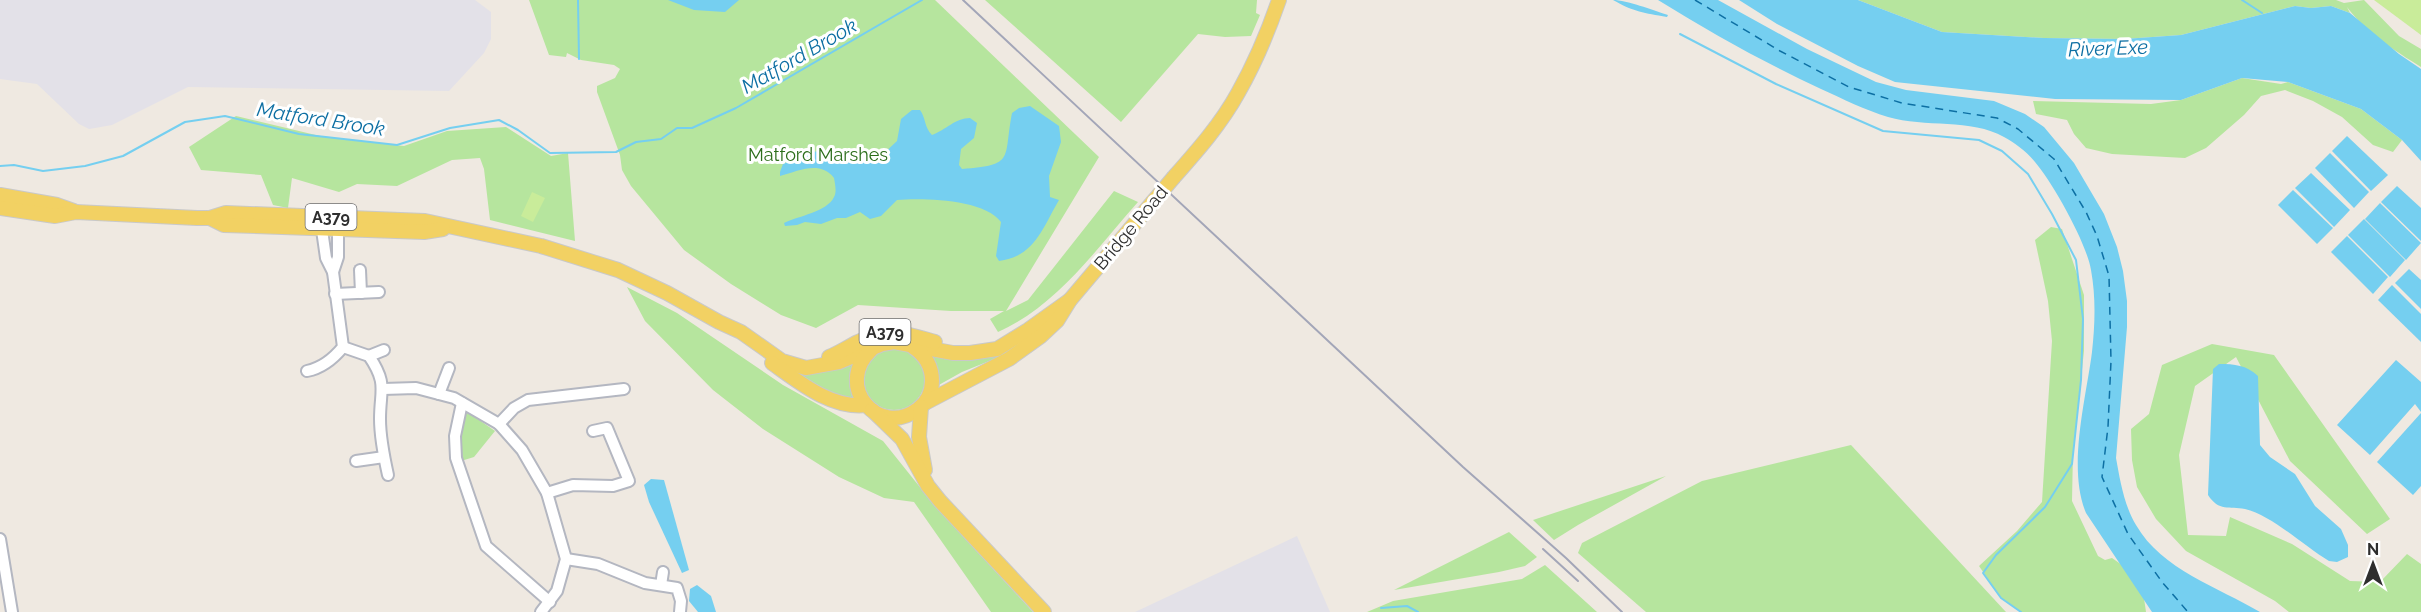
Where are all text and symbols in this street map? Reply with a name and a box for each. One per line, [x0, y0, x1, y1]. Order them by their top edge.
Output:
water label: Matford Brook [737, 13, 861, 99]
water label: River Exe [2068, 35, 2149, 61]
water label: Matford Brook [255, 97, 387, 141]
park label: Matford Marshes [748, 144, 888, 165]
street label: Bridge Road [1090, 182, 1172, 274]
road number: A379 [306, 204, 356, 230]
road number: A379 [860, 319, 910, 345]
north arrow [2343, 534, 2403, 594]
text: N [2367, 540, 2379, 559]

